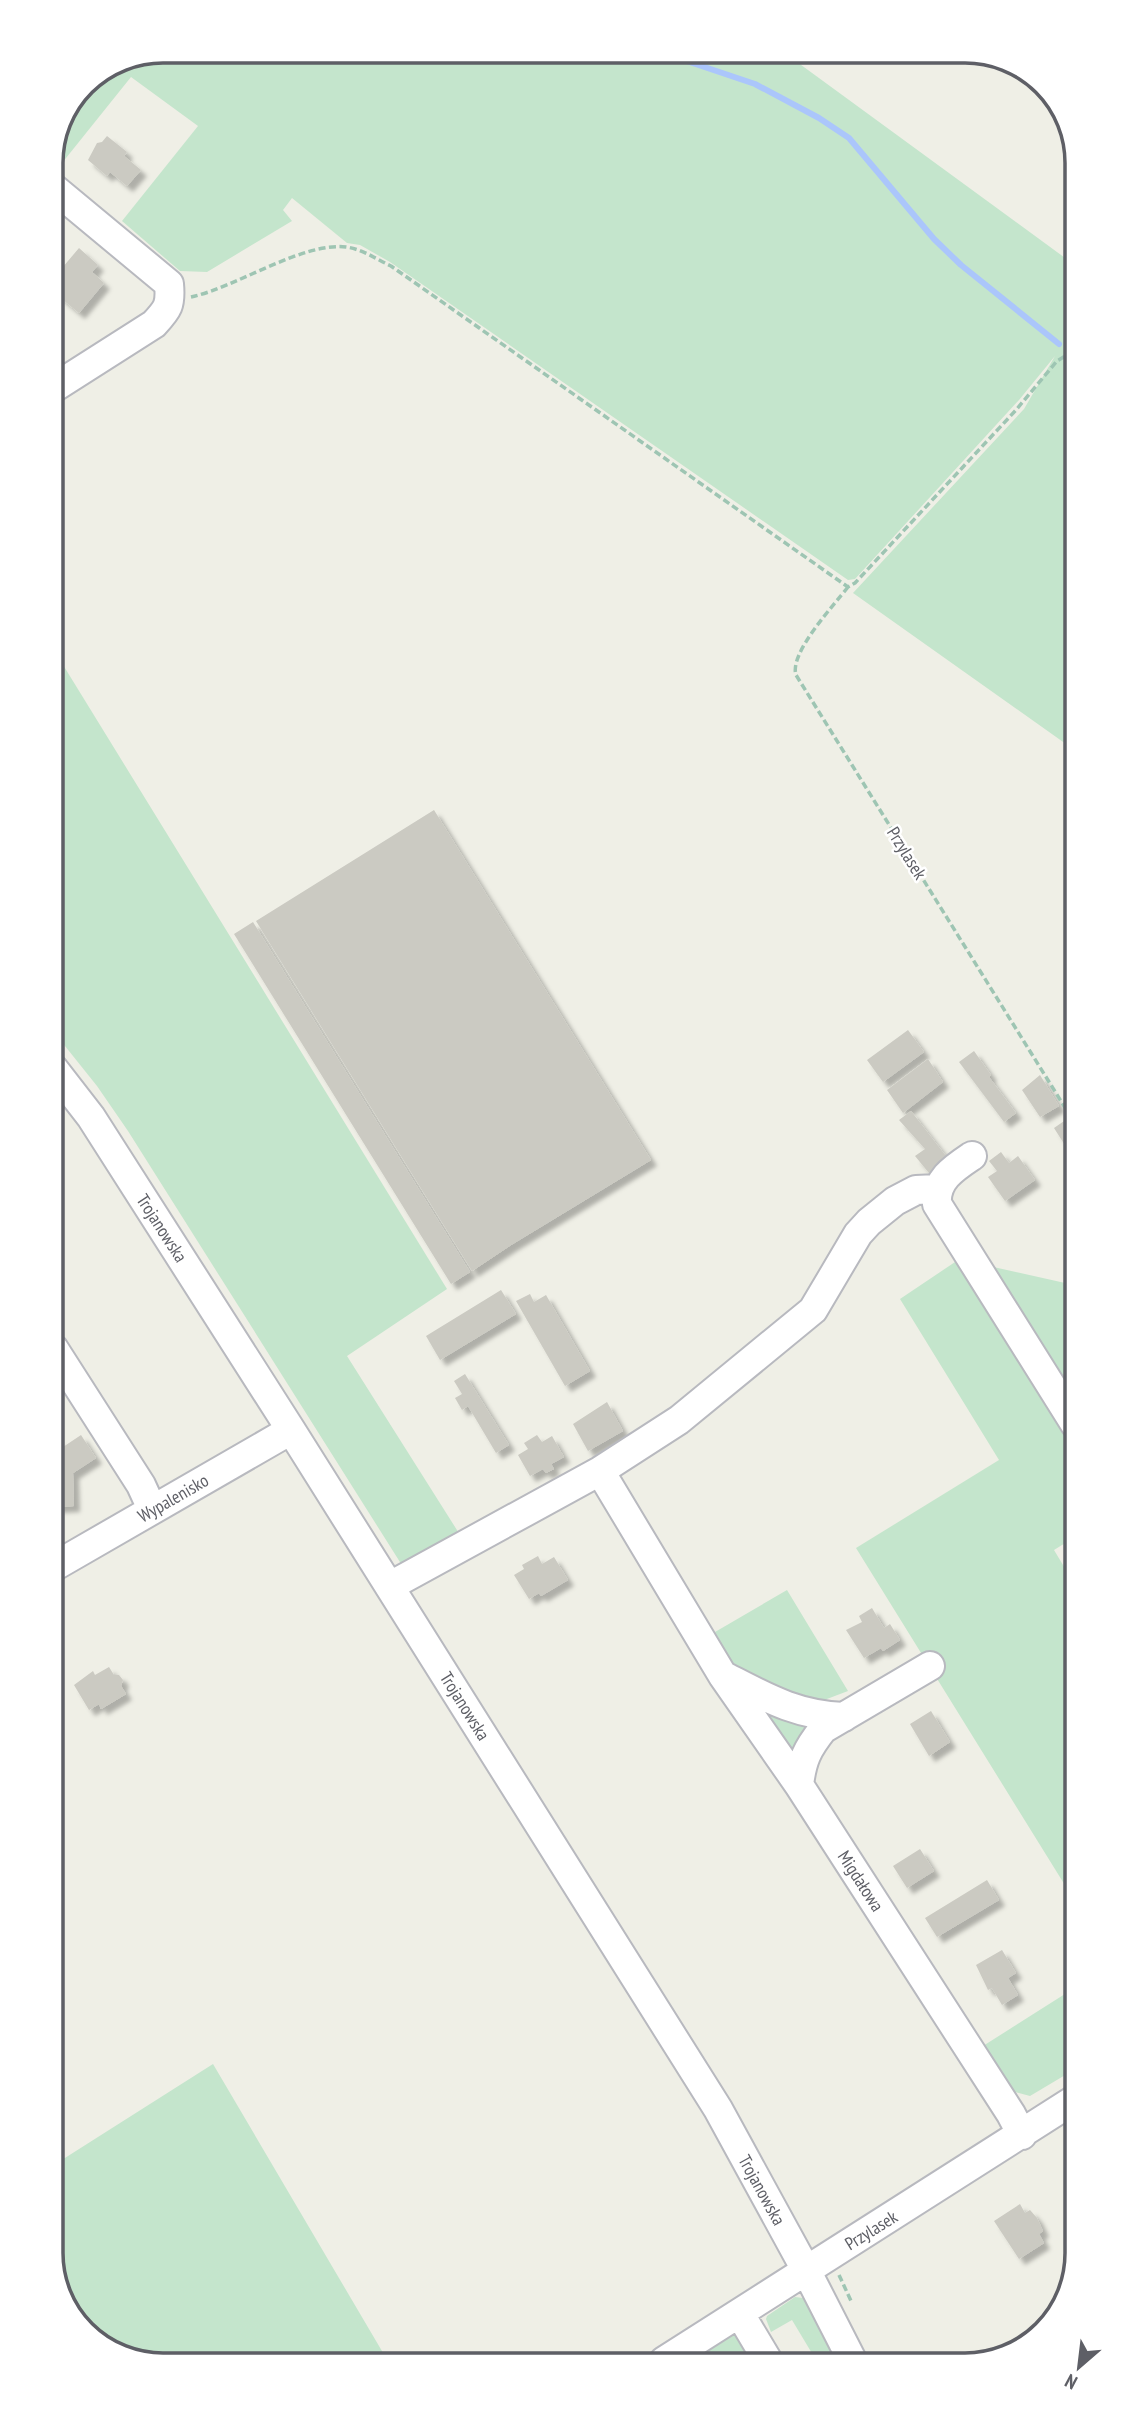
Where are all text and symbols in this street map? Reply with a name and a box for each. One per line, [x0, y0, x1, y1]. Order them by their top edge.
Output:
street label: Przylasek [882, 822, 932, 884]
street label: Trojanowska [131, 1190, 193, 1266]
street label: Wypalenisko [134, 1468, 213, 1527]
street label: Trojanowska [435, 1667, 495, 1745]
street label: Migdałowa [833, 1846, 889, 1916]
street label: Trojanowska [733, 2151, 791, 2229]
street label: Przylasek [840, 2205, 902, 2255]
north arrow [1044, 2332, 1114, 2402]
text: N [1061, 2369, 1081, 2395]

